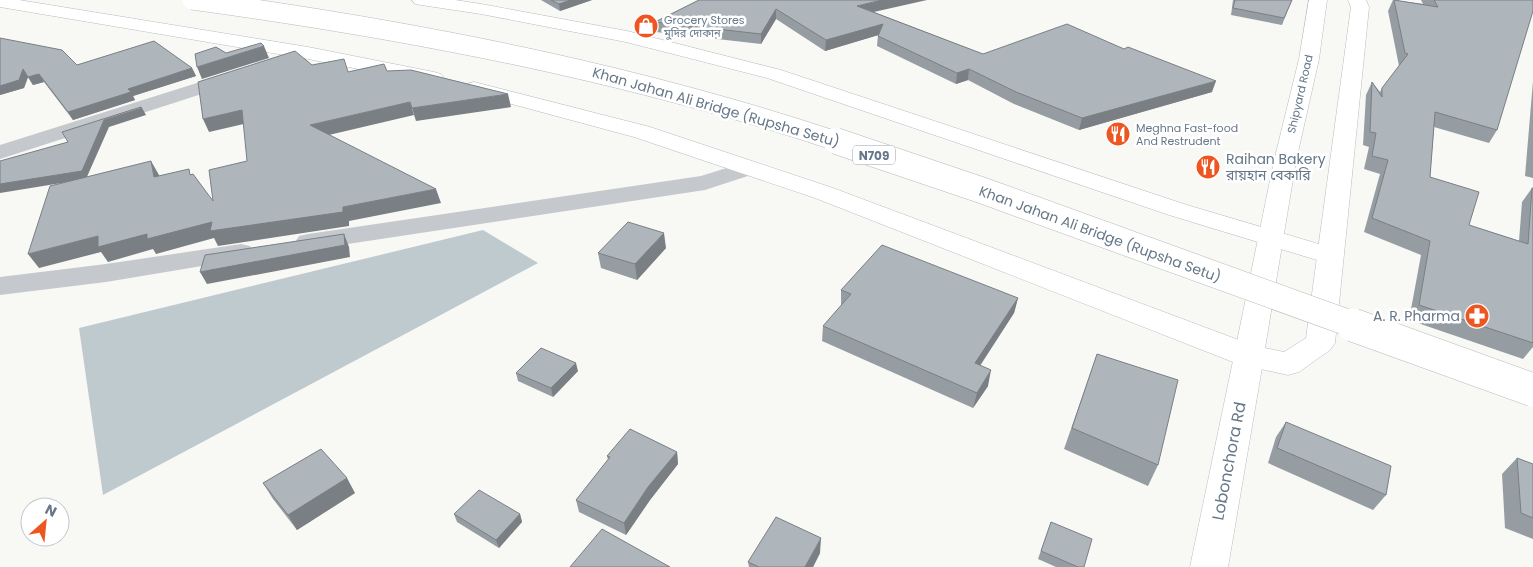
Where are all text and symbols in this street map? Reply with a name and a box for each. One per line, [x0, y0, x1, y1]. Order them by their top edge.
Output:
place label: Grocery Stores মুদির দোকান [663, 12, 745, 41]
shop icon: Grocery Stores মুদির দোকান [633, 13, 659, 39]
street label: Shipyard Road [1283, 53, 1317, 135]
street label: Khan Jahan Ali Bridge (Rupsha Setu) [590, 62, 842, 152]
place label: Meghna Fast-food And Restrudent [1136, 120, 1238, 149]
restaurant icon: Meghna Fast-food And Restrudent [1105, 121, 1131, 147]
road number: N709 [853, 146, 895, 164]
place label: Raihan Bakery রায়হান বেকারি [1225, 149, 1326, 185]
restaurant icon: Raihan Bakery রায়হান বেকারি [1195, 154, 1221, 180]
street label: Khan Jahan Ali Bridge (Rupsha Setu) [976, 181, 1224, 287]
pharmacy icon: A. R. Pharma [1464, 303, 1490, 329]
place label: A. R. Pharma [1373, 306, 1460, 326]
street label: Lobonchora Rd [1206, 400, 1252, 522]
north arrow [20, 497, 70, 547]
text: N [42, 499, 60, 522]

